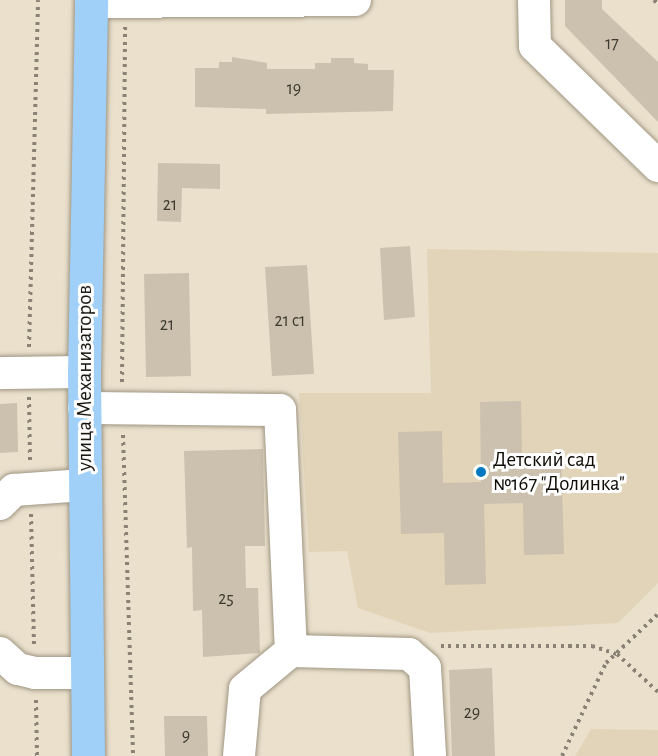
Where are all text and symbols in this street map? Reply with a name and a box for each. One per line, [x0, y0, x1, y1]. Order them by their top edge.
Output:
house number: 17 [605, 33, 619, 55]
house number: 19 [287, 78, 301, 100]
house number: 21 [163, 194, 177, 216]
street label: улица Механизаторов [72, 285, 98, 471]
house number: 21 с1 [275, 310, 305, 332]
house number: 21 [160, 314, 174, 336]
place label: Детский сад №167 "Долинка" [493, 447, 625, 497]
marker: Детский сад №167 "Долинка" [474, 465, 488, 479]
house number: 25 [218, 588, 234, 610]
house number: 29 [464, 702, 480, 724]
house number: 9 [182, 725, 190, 747]

